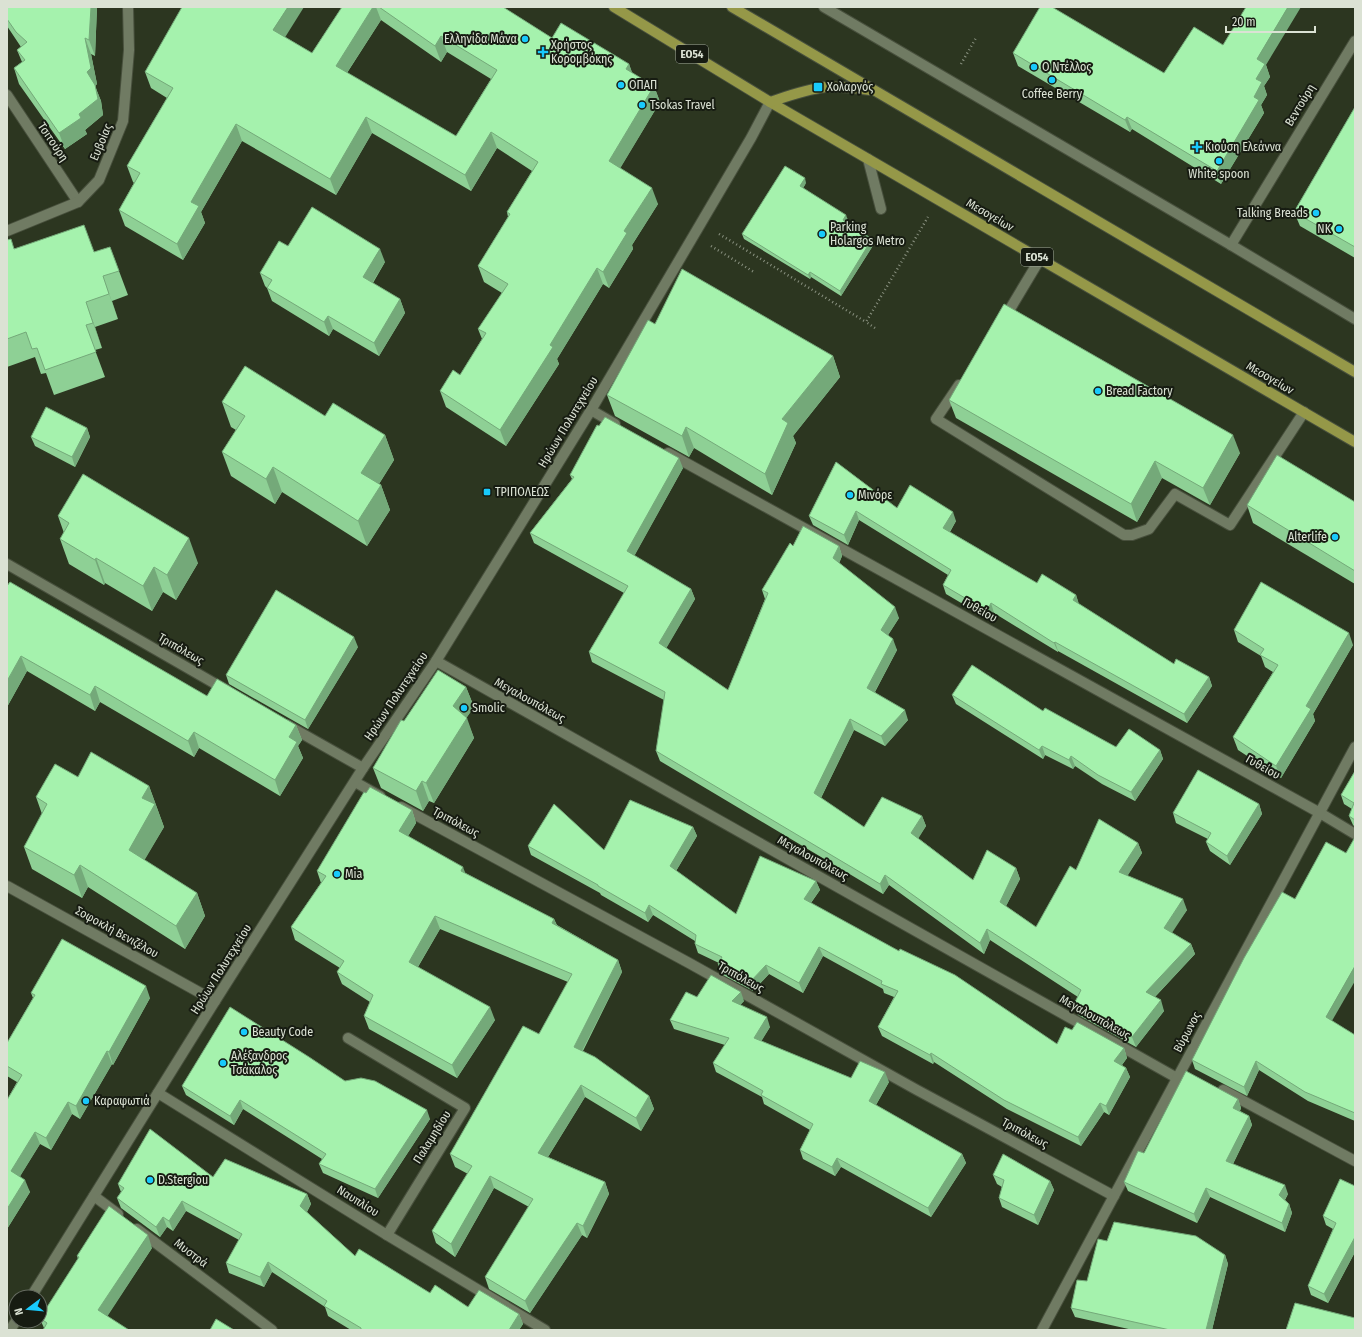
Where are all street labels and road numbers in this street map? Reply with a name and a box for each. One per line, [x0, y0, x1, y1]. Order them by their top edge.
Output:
road number: ΕΟ54 [676, 45, 708, 63]
street label: Βεντούρη [1282, 81, 1318, 129]
street label: Τσιτούρη [35, 120, 71, 164]
street label: Ευβοίας [87, 121, 115, 163]
street label: Μεσογείων [964, 196, 1017, 235]
road number: ΕΟ54 [1021, 248, 1053, 266]
street label: Μεσογείων [1244, 359, 1297, 398]
street label: Ηρώων Πολυτεχνείου [535, 374, 601, 470]
street label: Γυθείου [960, 595, 1000, 625]
street label: Τριπόλεως [156, 630, 206, 668]
street label: Ηρώων Πολυτεχνείου [361, 649, 431, 743]
street label: Μεγαλουπόλεως [492, 675, 568, 725]
street label: Γυθείου [1243, 752, 1283, 782]
street label: Τριπόλεως [430, 804, 482, 840]
street label: Μεγαλουπόλεως [775, 833, 851, 883]
street label: Σοφοκλή Βενιζέλου [73, 903, 161, 961]
street label: Ηρώων Πολυτεχνείου [188, 921, 254, 1017]
street label: Τριπόλεως [716, 959, 766, 995]
street label: Μεγαλουπόλεως [1057, 992, 1133, 1042]
street label: Βύρωνος [1170, 1009, 1204, 1055]
street label: Παλαμηδίου [410, 1108, 454, 1166]
street label: Τριπόλεως [999, 1115, 1051, 1151]
street label: Ναυπλίου [334, 1183, 382, 1219]
street label: Μυστρά [171, 1236, 211, 1270]

